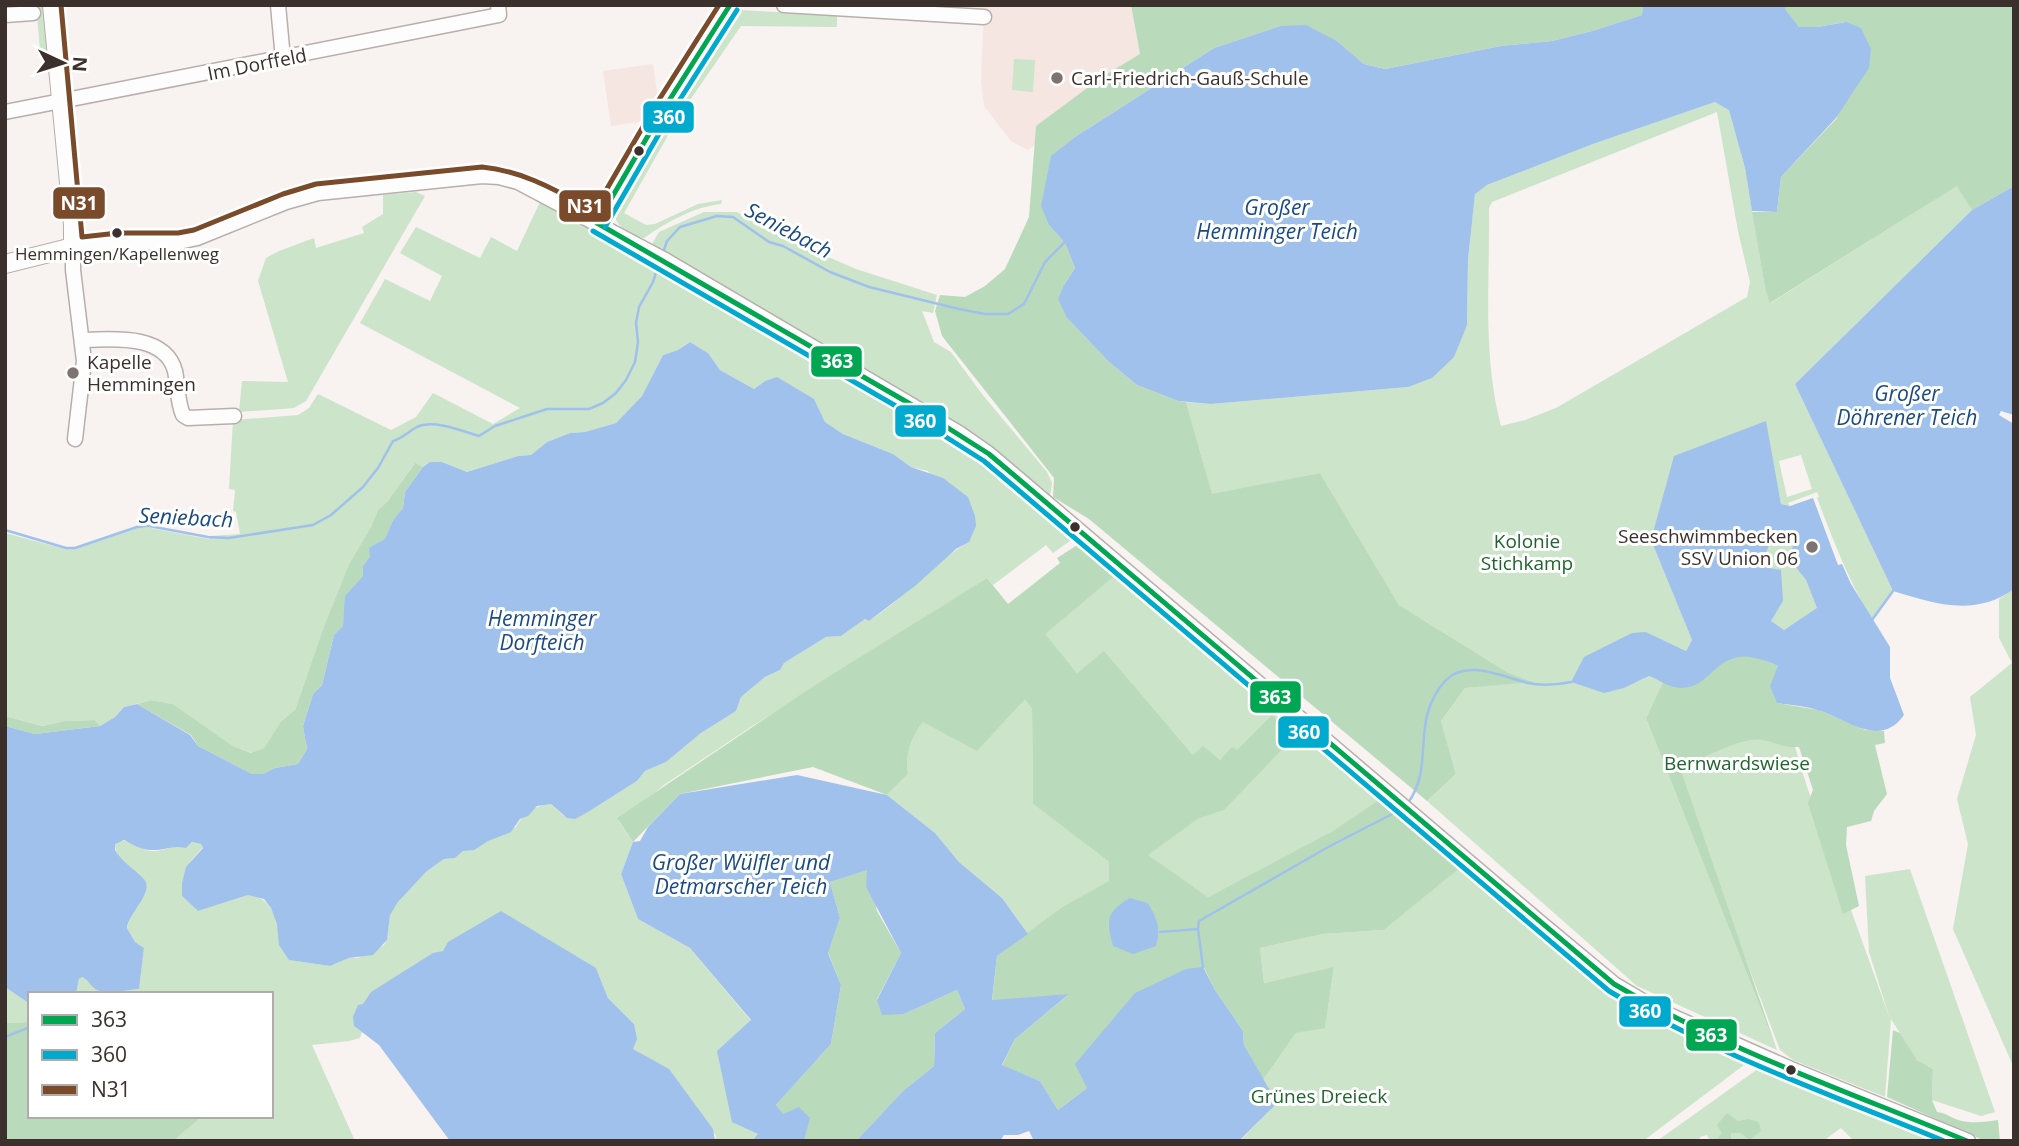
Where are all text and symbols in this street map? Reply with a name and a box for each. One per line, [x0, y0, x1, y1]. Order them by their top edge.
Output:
north arrow [28, 28, 98, 98]
street label: Im Dorffeld [205, 42, 309, 86]
text: N [66, 56, 93, 73]
place label: Carl-Friedrich-Gauß-Schule [1071, 65, 1309, 91]
marker: Carl-Friedrich-Gauß-Schule [1049, 70, 1065, 86]
line badge: 360 [642, 100, 695, 134]
text: 360 [653, 104, 685, 130]
unlabelled marker [632, 144, 646, 158]
line badge: N31 [52, 186, 106, 220]
line badge: N31 [558, 189, 612, 223]
text: N31 [60, 190, 98, 216]
text: N31 [566, 193, 604, 219]
water label: Großer Hemminger Teich [1196, 193, 1358, 245]
water label: Seniebach [741, 195, 837, 265]
marker: Hemmingen/Kapellenweg [110, 226, 124, 240]
place label: Hemmingen/Kapellenweg [15, 242, 219, 265]
line badge: 363 [810, 345, 863, 378]
text: 363 [821, 348, 853, 374]
place label: Kapelle Hemmingen [87, 349, 196, 397]
marker: Kapelle Hemmingen [65, 365, 81, 381]
water label: Großer Döhrener Teich [1837, 379, 1977, 431]
line badge: 360 [894, 404, 947, 438]
text: 360 [904, 408, 936, 434]
water label: Seniebach [138, 501, 234, 533]
unlabelled marker [1068, 520, 1082, 534]
place label: Seeschwimmbecken SSV Union 06 [1618, 523, 1798, 571]
park label: Kolonie Stichkamp [1481, 528, 1573, 576]
marker: Seeschwimmbecken SSV Union 06 [1804, 539, 1820, 555]
water label: Hemminger Dorfteich [488, 604, 597, 656]
line badge: 363 [1249, 680, 1302, 714]
text: 363 [1259, 684, 1291, 710]
line badge: 360 [1277, 715, 1330, 749]
text: 360 [1288, 719, 1320, 745]
park label: Bernwardswiese [1664, 750, 1810, 776]
water label: Großer Wülfler und Detmarscher Teich [652, 848, 831, 900]
legend [28, 992, 273, 1118]
line badge: 360 [1618, 995, 1672, 1028]
text: 360 [1629, 998, 1661, 1024]
text: 363 [91, 1005, 127, 1033]
line badge: 363 [1685, 1018, 1738, 1052]
text: 363 [1695, 1022, 1727, 1048]
text: 360 [91, 1040, 127, 1068]
unlabelled marker [1784, 1063, 1798, 1077]
text: N31 [91, 1075, 131, 1103]
park label: Grünes Dreieck [1251, 1083, 1387, 1109]

